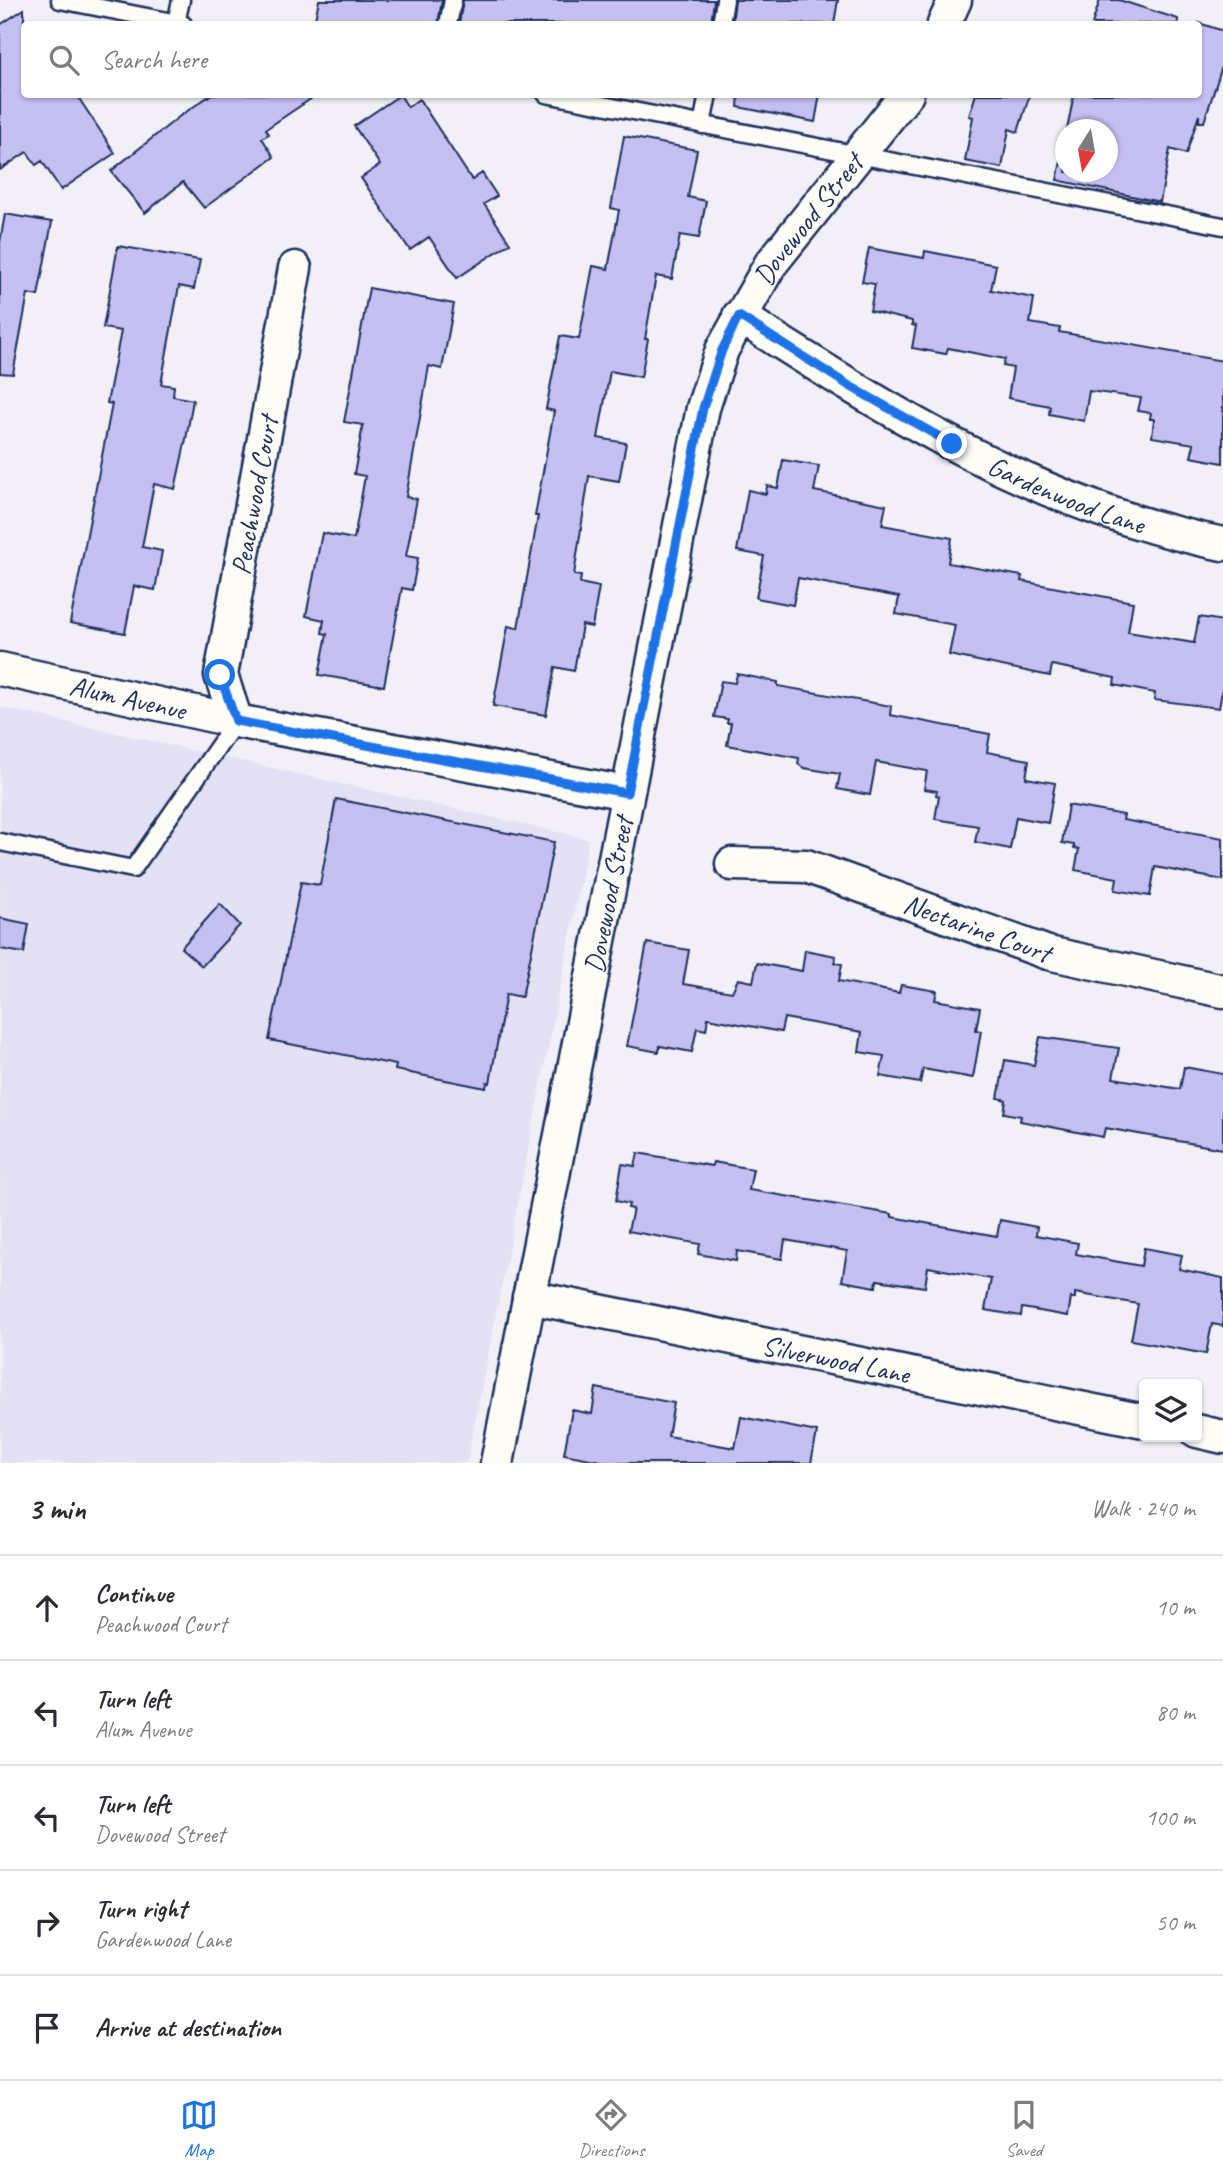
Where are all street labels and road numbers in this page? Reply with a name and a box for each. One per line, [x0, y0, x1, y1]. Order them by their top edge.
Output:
street label: Dovewood Street [745, 143, 873, 291]
street label: Peachwood Court [222, 410, 286, 577]
street label: Gardenwood Lane [983, 447, 1151, 542]
street label: Alum Avenue [67, 667, 191, 727]
street label: Dovewood Street [576, 810, 641, 976]
street label: Nectarine Court [899, 885, 1059, 971]
street label: Silverwood Lane [759, 1327, 914, 1391]

